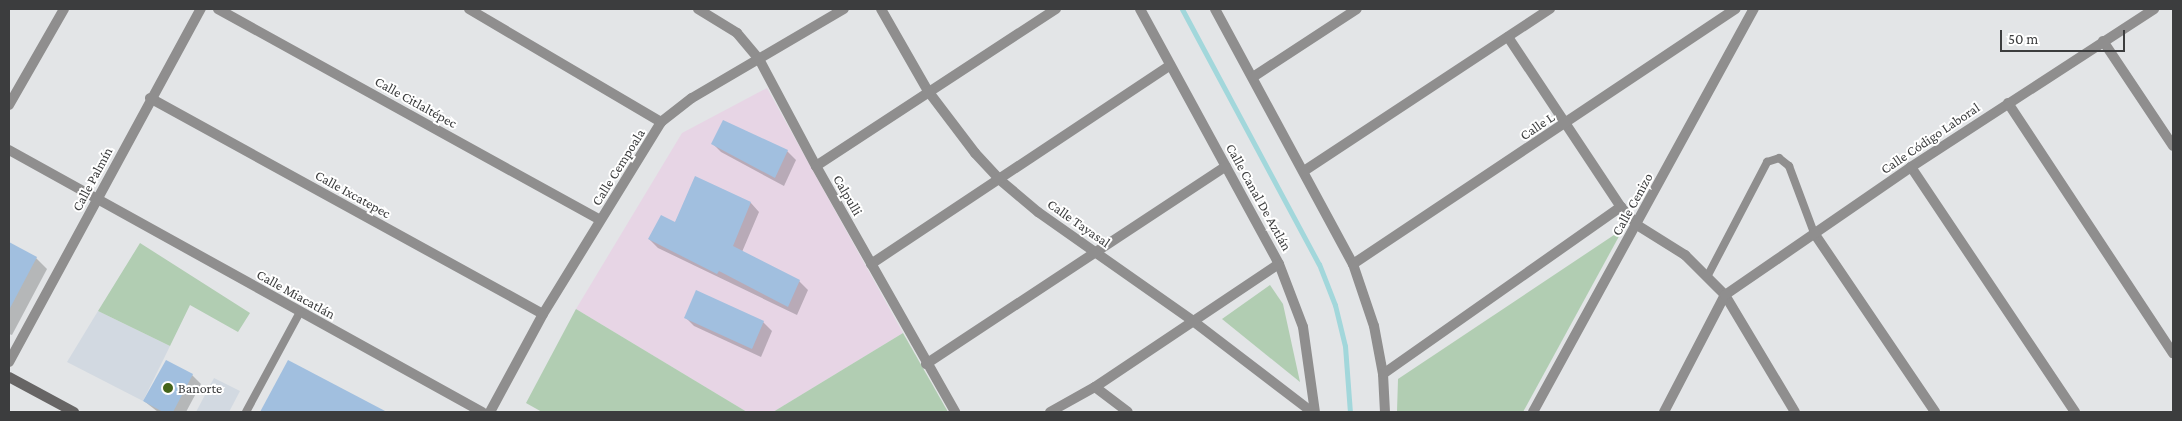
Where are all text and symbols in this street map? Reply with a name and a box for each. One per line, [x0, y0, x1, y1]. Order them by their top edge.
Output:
scale bar [2002, 20, 2127, 52]
text: 50 m [2008, 31, 2038, 47]
street label: Calle Citlaltépec [372, 73, 460, 131]
street label: Calle Código Laboral [1877, 99, 1983, 177]
street label: Calle L [1517, 108, 1557, 144]
street label: Calle Cempoala [588, 126, 648, 208]
street label: Calle Canal De Aztlán [1223, 140, 1295, 254]
street label: Calle Palmín [68, 144, 116, 214]
street label: Calle Ixcatepec [312, 166, 394, 222]
street label: Calle Cenizo [1608, 170, 1656, 238]
street label: Calpulli [830, 172, 866, 218]
street label: Calle Tayasal [1044, 195, 1114, 251]
street label: Calle Miacatlán [254, 266, 338, 322]
place label: Banorte [178, 380, 222, 396]
marker: Banorte [162, 382, 174, 394]

